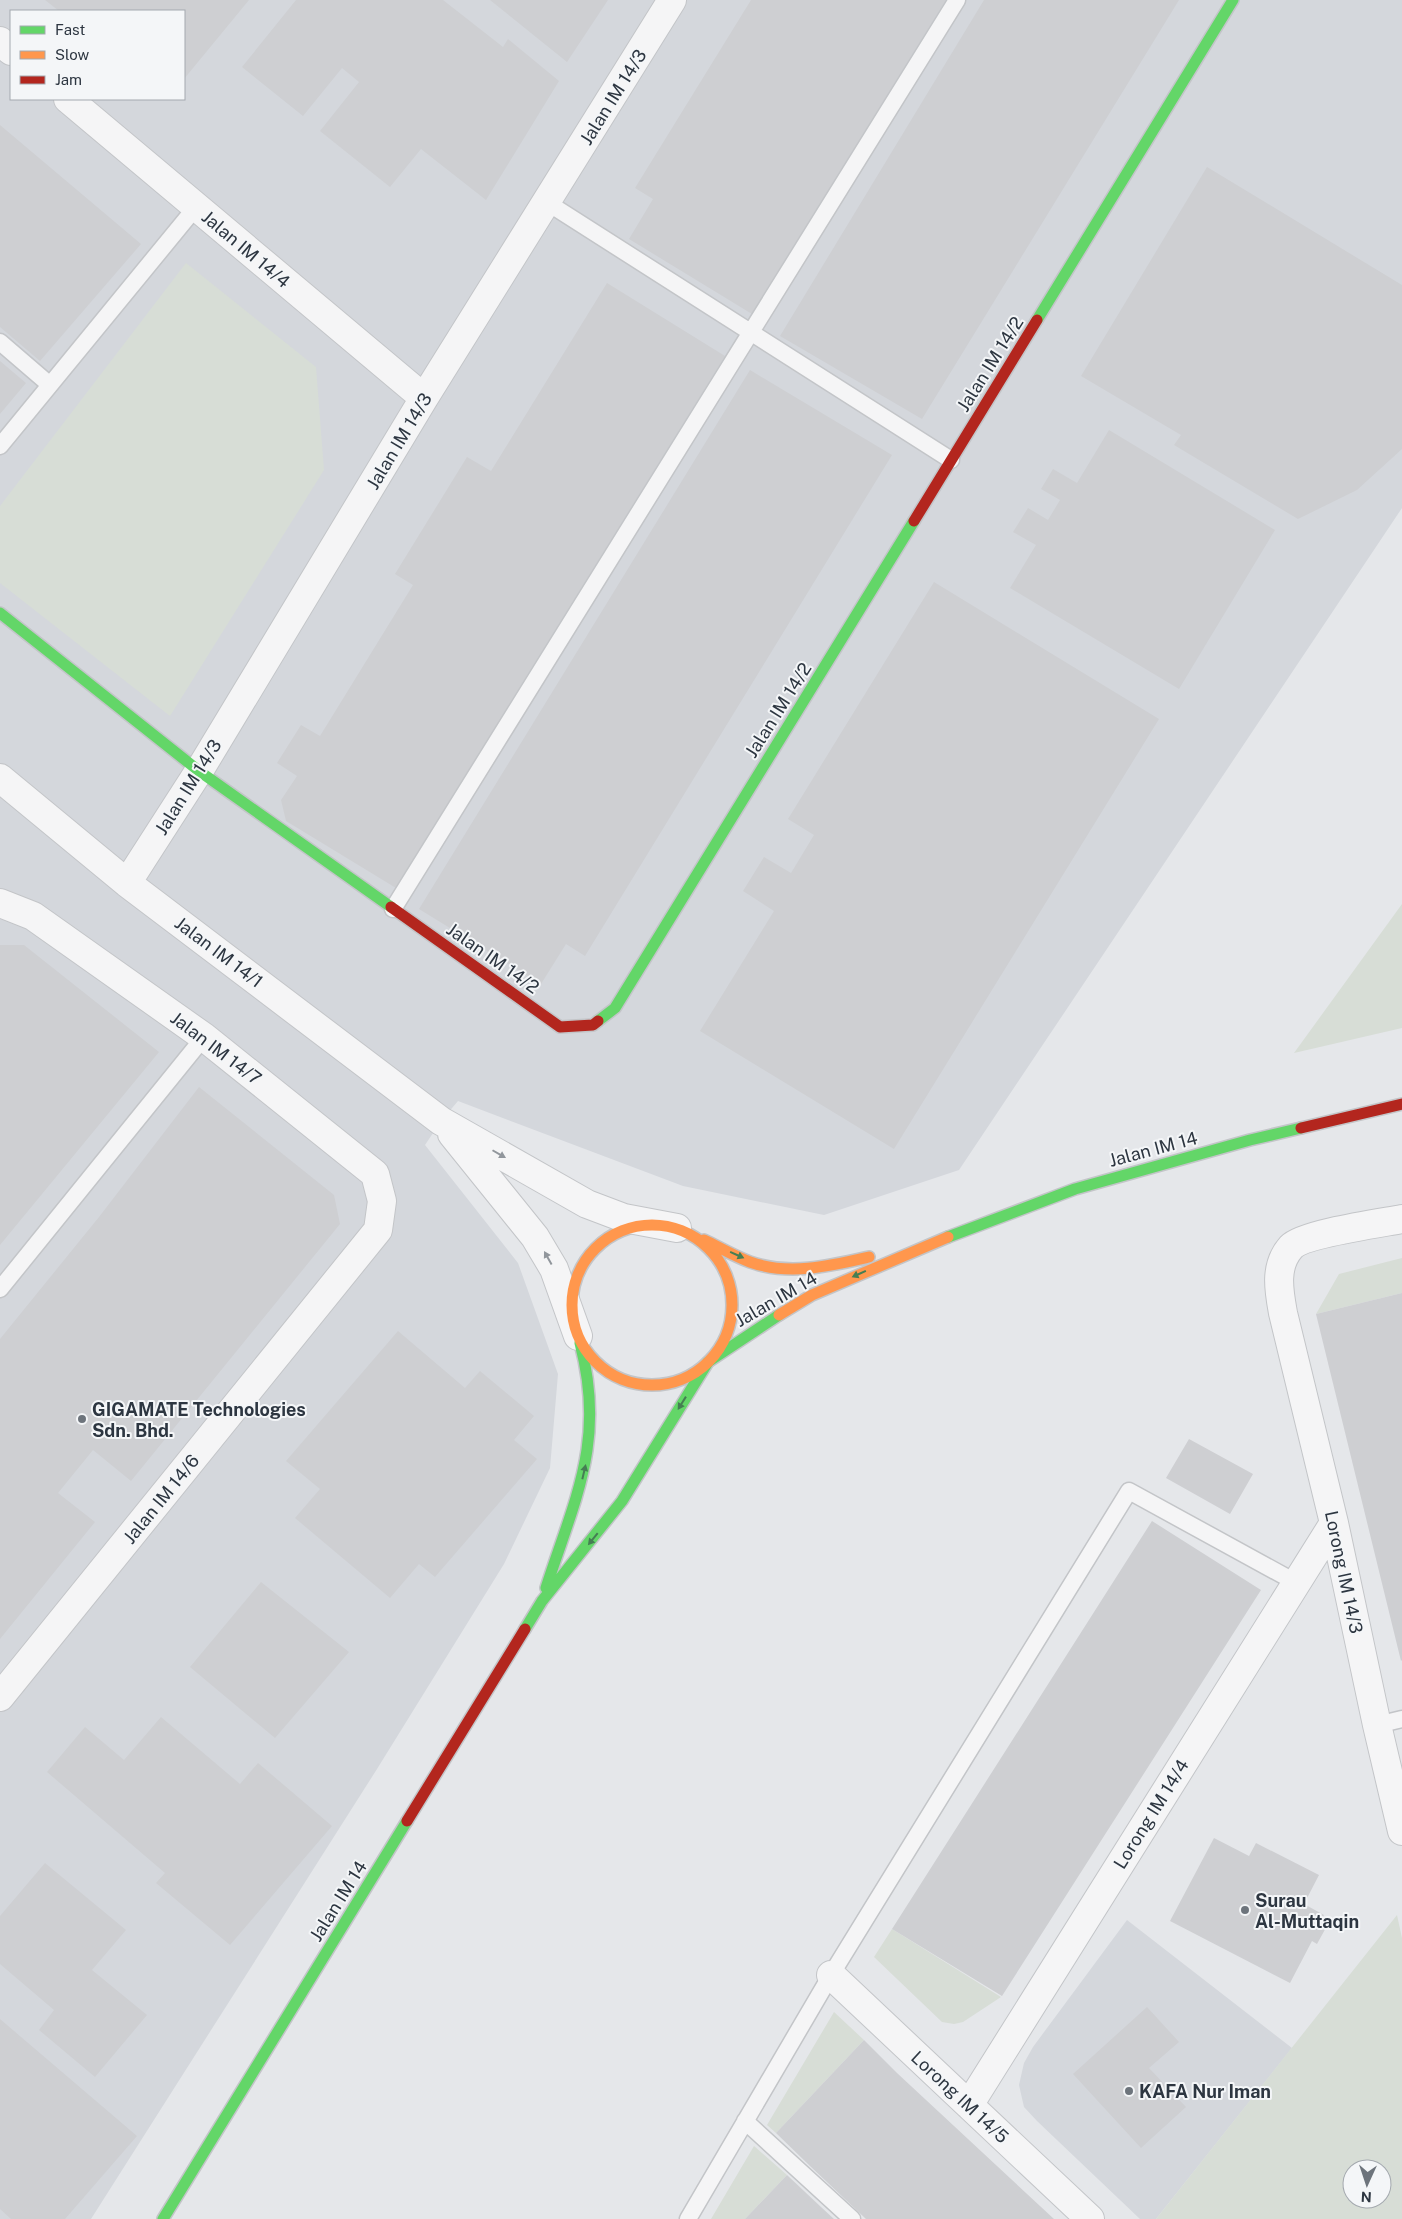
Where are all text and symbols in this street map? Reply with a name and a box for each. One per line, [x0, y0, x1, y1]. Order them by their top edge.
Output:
legend [10, 10, 185, 100]
text: Fast [55, 21, 85, 38]
street label: Jalan IM 14/3 [575, 45, 651, 149]
text: Slow [55, 46, 90, 63]
text: Jam [55, 71, 82, 88]
street label: Jalan IM 14/4 [198, 206, 294, 292]
street label: Jalan IM 14/2 [952, 313, 1028, 415]
street label: Jalan IM 14/3 [362, 389, 436, 493]
street label: Jalan IM 14/2 [740, 659, 816, 761]
street label: Jalan IM 14/3 [150, 735, 226, 839]
street label: Jalan IM 14/1 [171, 912, 267, 992]
street label: Jalan IM 14/2 [443, 918, 543, 998]
street label: Jalan IM 14/7 [166, 1007, 266, 1089]
street label: Jalan IM 14 [1106, 1127, 1200, 1171]
one-way arrow [492, 1149, 506, 1158]
one-way arrow [544, 1251, 552, 1265]
one-way arrow [730, 1252, 744, 1260]
street label: Jalan IM 14 [731, 1267, 821, 1331]
one-way arrow [852, 1270, 866, 1278]
one-way arrow [678, 1397, 687, 1410]
place label: GIGAMATE Technologies Sdn. Bhd. [92, 1399, 306, 1441]
marker: GIGAMATE Technologies Sdn. Bhd. [76, 1413, 88, 1425]
street label: Jalan IM 14/6 [119, 1450, 203, 1548]
one-way arrow [580, 1464, 588, 1479]
street label: Lorong IM 14/3 [1321, 1509, 1367, 1635]
one-way arrow [587, 1532, 598, 1545]
street label: Lorong IM 14/4 [1109, 1755, 1193, 1873]
street label: Jalan IM 14 [305, 1857, 371, 1945]
place label: Surau Al-Muttaqin [1255, 1890, 1359, 1932]
marker: Surau Al-Muttaqin [1239, 1904, 1251, 1916]
street label: Lorong IM 14/5 [907, 2047, 1013, 2147]
place label: KAFA Nur Iman [1139, 2081, 1271, 2102]
marker: KAFA Nur Iman [1123, 2085, 1135, 2097]
north arrow [1342, 2159, 1392, 2209]
text: N [1360, 2189, 1372, 2205]

